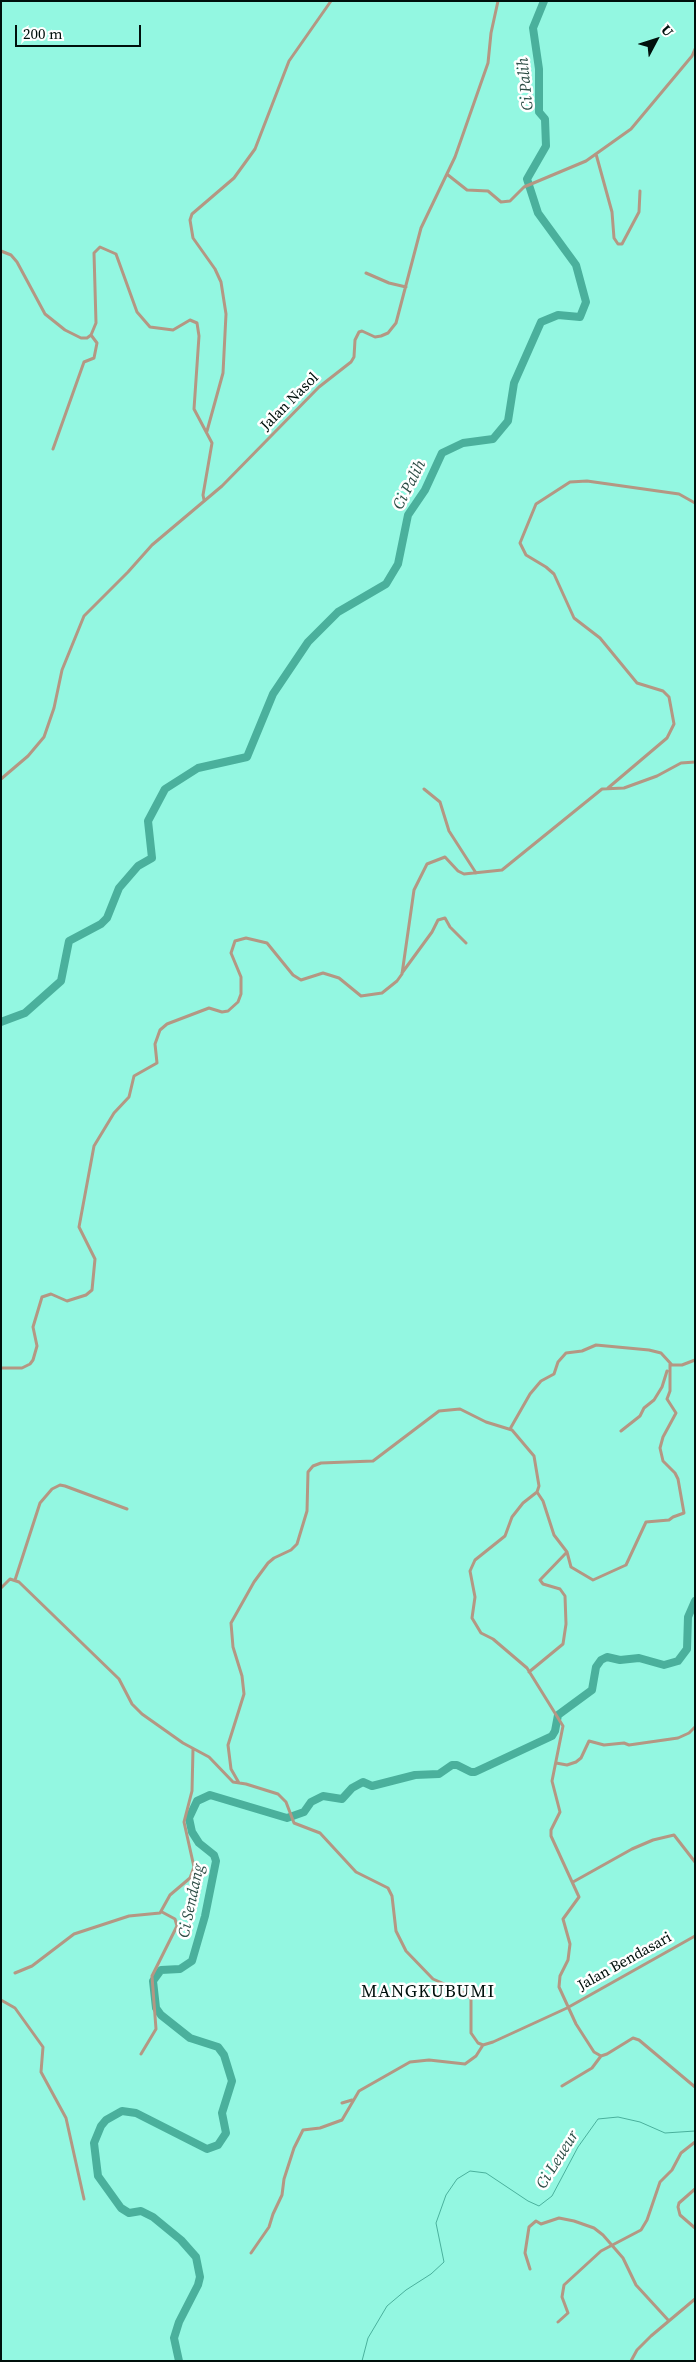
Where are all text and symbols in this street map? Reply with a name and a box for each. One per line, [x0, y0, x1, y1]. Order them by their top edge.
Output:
scale bar [18, 15, 144, 47]
north arrow [631, 15, 681, 65]
text: U [657, 20, 678, 41]
text: 200 m [23, 23, 63, 44]
water label: Ci Palih [514, 57, 538, 111]
street label: Jalan Nasol [257, 369, 323, 435]
water label: Ci Palih [389, 457, 431, 513]
water label: Ci Sendang [175, 1862, 209, 1940]
street label: Jalan Bendasari [575, 1929, 675, 1995]
district label: MANGKUBUMI [360, 1981, 496, 2003]
water label: Ci Leueur [533, 2127, 583, 2193]

